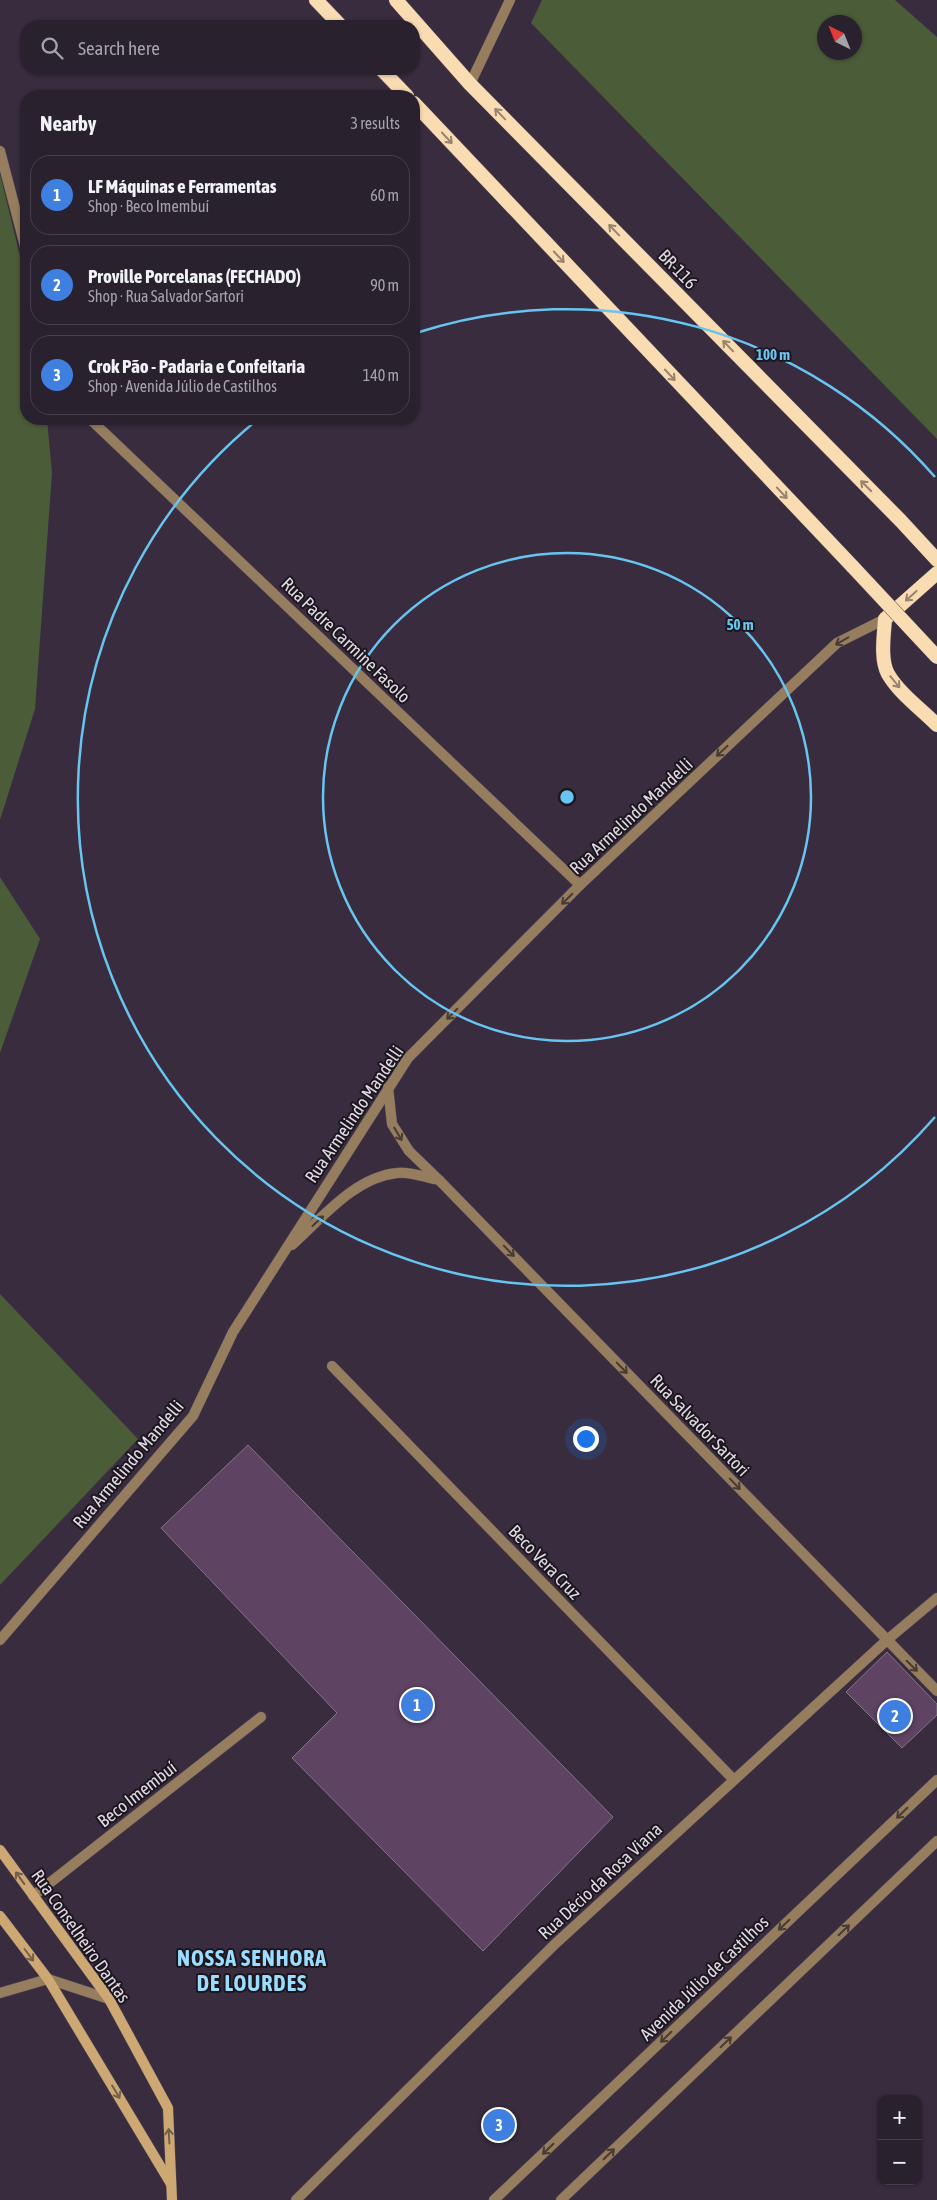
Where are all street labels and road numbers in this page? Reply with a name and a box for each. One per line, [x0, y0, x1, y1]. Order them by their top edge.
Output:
street label: BR-116 [654, 245, 702, 293]
street label: Rua Padre Carmine Fasolo [277, 573, 415, 707]
street label: Rua Armelindo Mandelli [565, 754, 697, 878]
street label: Rua Armelindo Mandelli [300, 1042, 408, 1186]
street label: Rua Salvador Sartori [646, 1370, 754, 1480]
street label: Rua Armelindo Mandelli [68, 1396, 188, 1532]
street label: Beco Vera Cruz [504, 1521, 586, 1604]
street label: Beco Imembuí [93, 1757, 181, 1831]
street label: Rua Décio da Rosa Viana [534, 1818, 666, 1944]
street label: Rua Conselheiro Dantas [27, 1865, 135, 2007]
street label: Avenida Júlio de Castilhos [635, 1911, 773, 2045]

